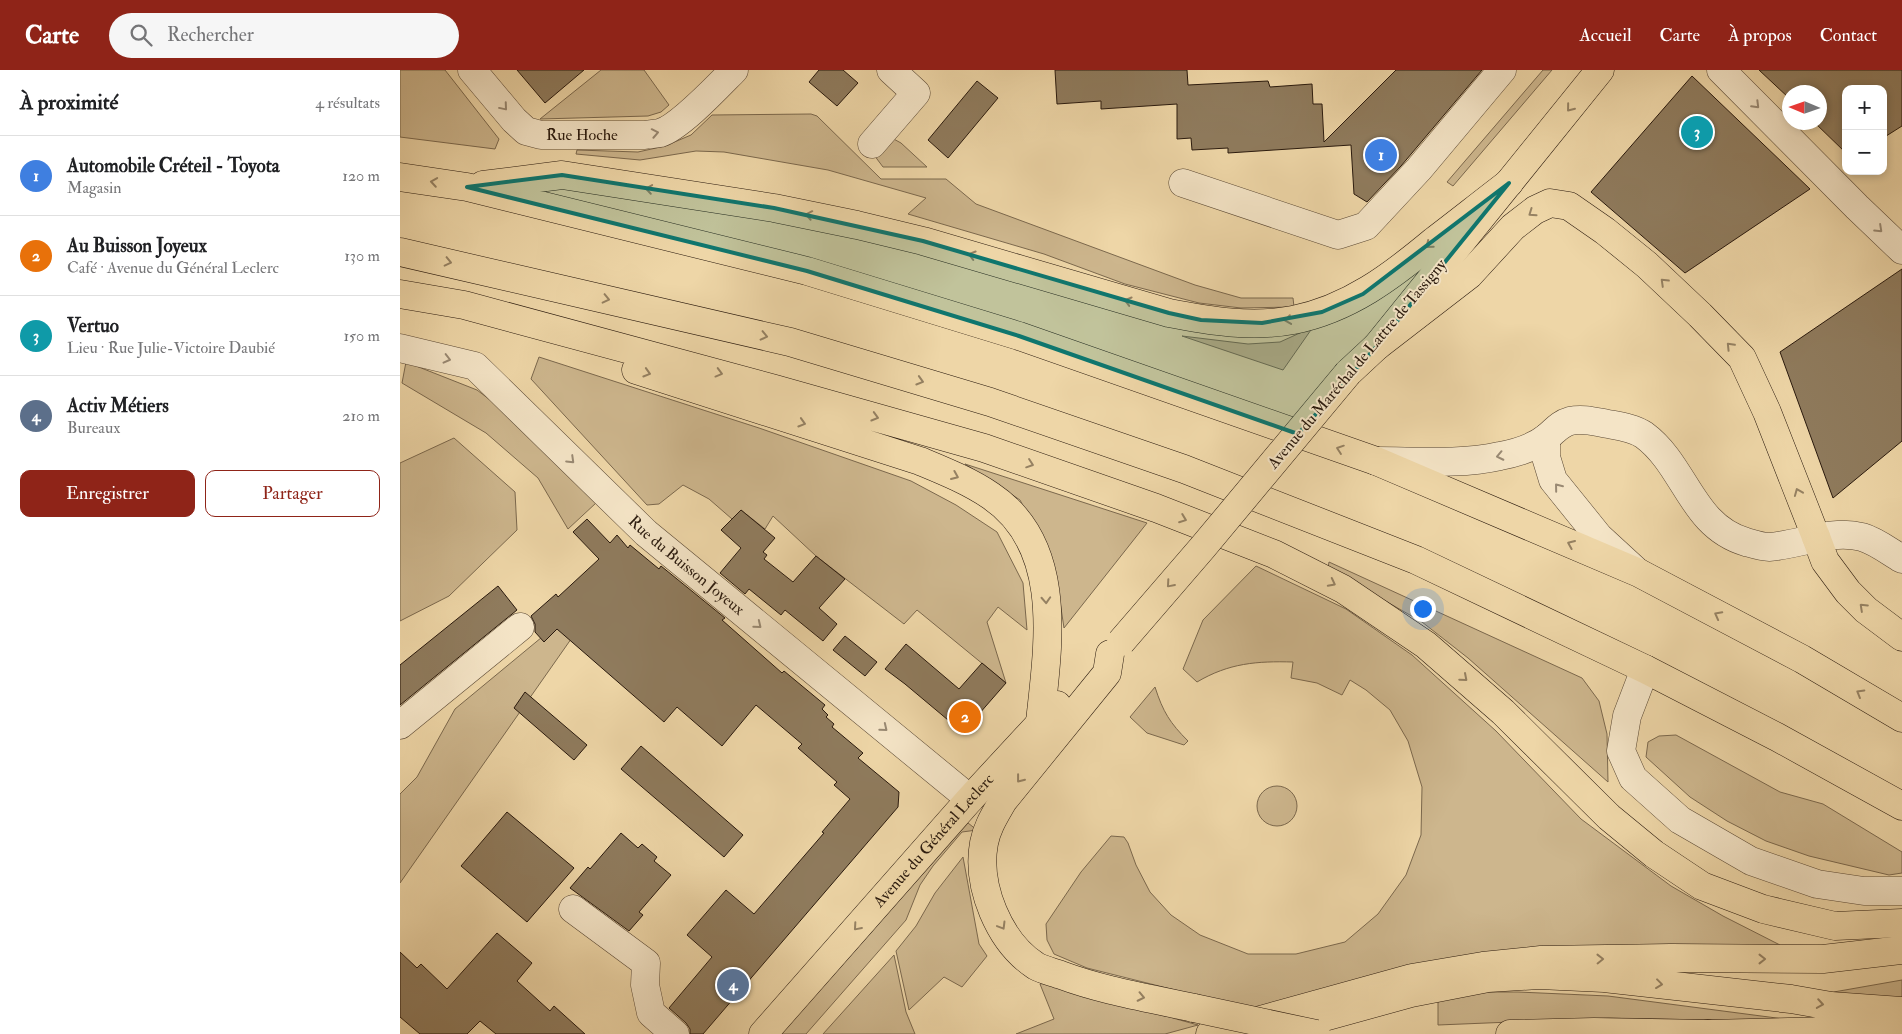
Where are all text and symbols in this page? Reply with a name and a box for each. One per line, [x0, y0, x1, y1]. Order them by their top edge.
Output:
search box [109, 13, 459, 58]
text: Carte [25, 20, 79, 51]
icon: search [127, 21, 155, 49]
text: Rechercher [167, 23, 254, 47]
text: Accueil [1579, 24, 1632, 47]
text: Carte [1660, 24, 1700, 47]
text: À propos [1728, 24, 1792, 47]
text: Contact [1820, 24, 1877, 47]
north arrow [1782, 85, 1827, 130]
map controls [1842, 85, 1887, 175]
button: + [1842, 85, 1887, 130]
text: À proximité [20, 89, 118, 116]
text: 4 résultats [315, 93, 380, 113]
one-way arrow [1750, 99, 1759, 108]
one-way arrow [498, 102, 507, 111]
one-way arrow [1567, 102, 1575, 111]
pin: 3 [1681, 113, 1713, 151]
street label: Rue Hoche [546, 125, 618, 145]
one-way arrow [651, 128, 659, 138]
button: − [1842, 130, 1887, 175]
pin: 1 [1365, 136, 1397, 174]
text: Automobile Créteil - Toyota [67, 154, 280, 178]
text: 1 [33, 166, 39, 186]
text: 120 m [342, 166, 380, 186]
one-way arrow [429, 177, 438, 187]
text: Magasin [67, 178, 121, 198]
one-way arrow [644, 184, 653, 194]
one-way arrow [1528, 207, 1538, 216]
one-way arrow [805, 211, 813, 221]
one-way arrow [1874, 223, 1883, 232]
text: Au Buisson Joyeux [67, 234, 207, 258]
one-way arrow [1426, 240, 1435, 249]
text: 2 [32, 246, 40, 266]
text: 130 m [344, 246, 380, 266]
one-way arrow [968, 251, 976, 261]
street label: Avenue du Maréchal de Lattre de Tassigny [1263, 254, 1451, 474]
one-way arrow [443, 256, 452, 267]
text: Café · Avenue du Général Leclerc [67, 258, 279, 278]
one-way arrow [1661, 279, 1670, 288]
one-way arrow [602, 293, 610, 304]
one-way arrow [1124, 296, 1132, 306]
text: Vertuo [67, 314, 119, 338]
one-way arrow [1283, 314, 1291, 325]
text: 3 [33, 326, 39, 346]
text: 150 m [343, 326, 380, 346]
one-way arrow [760, 330, 769, 341]
text: Lieu · Rue Julie-Victoire Daubié [67, 338, 275, 358]
one-way arrow [1727, 342, 1736, 351]
one-way arrow [443, 354, 451, 364]
one-way arrow [643, 368, 651, 378]
one-way arrow [714, 368, 722, 378]
one-way arrow [916, 375, 924, 385]
text: Activ Métiers [67, 394, 169, 418]
text: 4 [32, 406, 40, 426]
text: 210 m [342, 406, 380, 426]
one-way arrow [871, 412, 879, 422]
one-way arrow [797, 417, 806, 427]
text: Bureaux [67, 418, 120, 438]
one-way arrow [1337, 445, 1345, 455]
one-way arrow [1496, 450, 1505, 461]
one-way arrow [565, 454, 574, 463]
one-way arrow [1025, 458, 1033, 468]
button: Enregistrer [20, 470, 195, 517]
button: Partager [205, 470, 380, 517]
one-way arrow [951, 470, 959, 480]
one-way arrow [1555, 483, 1564, 492]
one-way arrow [1794, 488, 1805, 497]
street label: Rue du Buisson Joyeux [624, 511, 749, 620]
one-way arrow [1178, 512, 1187, 523]
one-way arrow [1567, 540, 1576, 551]
one-way arrow [1326, 577, 1335, 587]
one-way arrow [1167, 579, 1176, 588]
one-way arrow [1041, 596, 1052, 604]
your location [1410, 596, 1436, 622]
one-way arrow [1860, 604, 1869, 613]
one-way arrow [1714, 611, 1723, 621]
one-way arrow [753, 620, 762, 629]
one-way arrow [1458, 672, 1467, 681]
one-way arrow [1856, 689, 1865, 699]
pin: 2 [949, 698, 981, 736]
one-way arrow [878, 723, 887, 731]
street label: Avenue du Général Leclerc [868, 769, 999, 912]
one-way arrow [1017, 773, 1026, 782]
one-way arrow [995, 921, 1005, 930]
one-way arrow [854, 922, 863, 931]
one-way arrow [1596, 954, 1604, 964]
one-way arrow [1758, 954, 1766, 964]
pin: 4 [717, 966, 749, 1004]
one-way arrow [1655, 978, 1663, 989]
one-way arrow [1137, 991, 1146, 1001]
one-way arrow [1817, 998, 1825, 1009]

